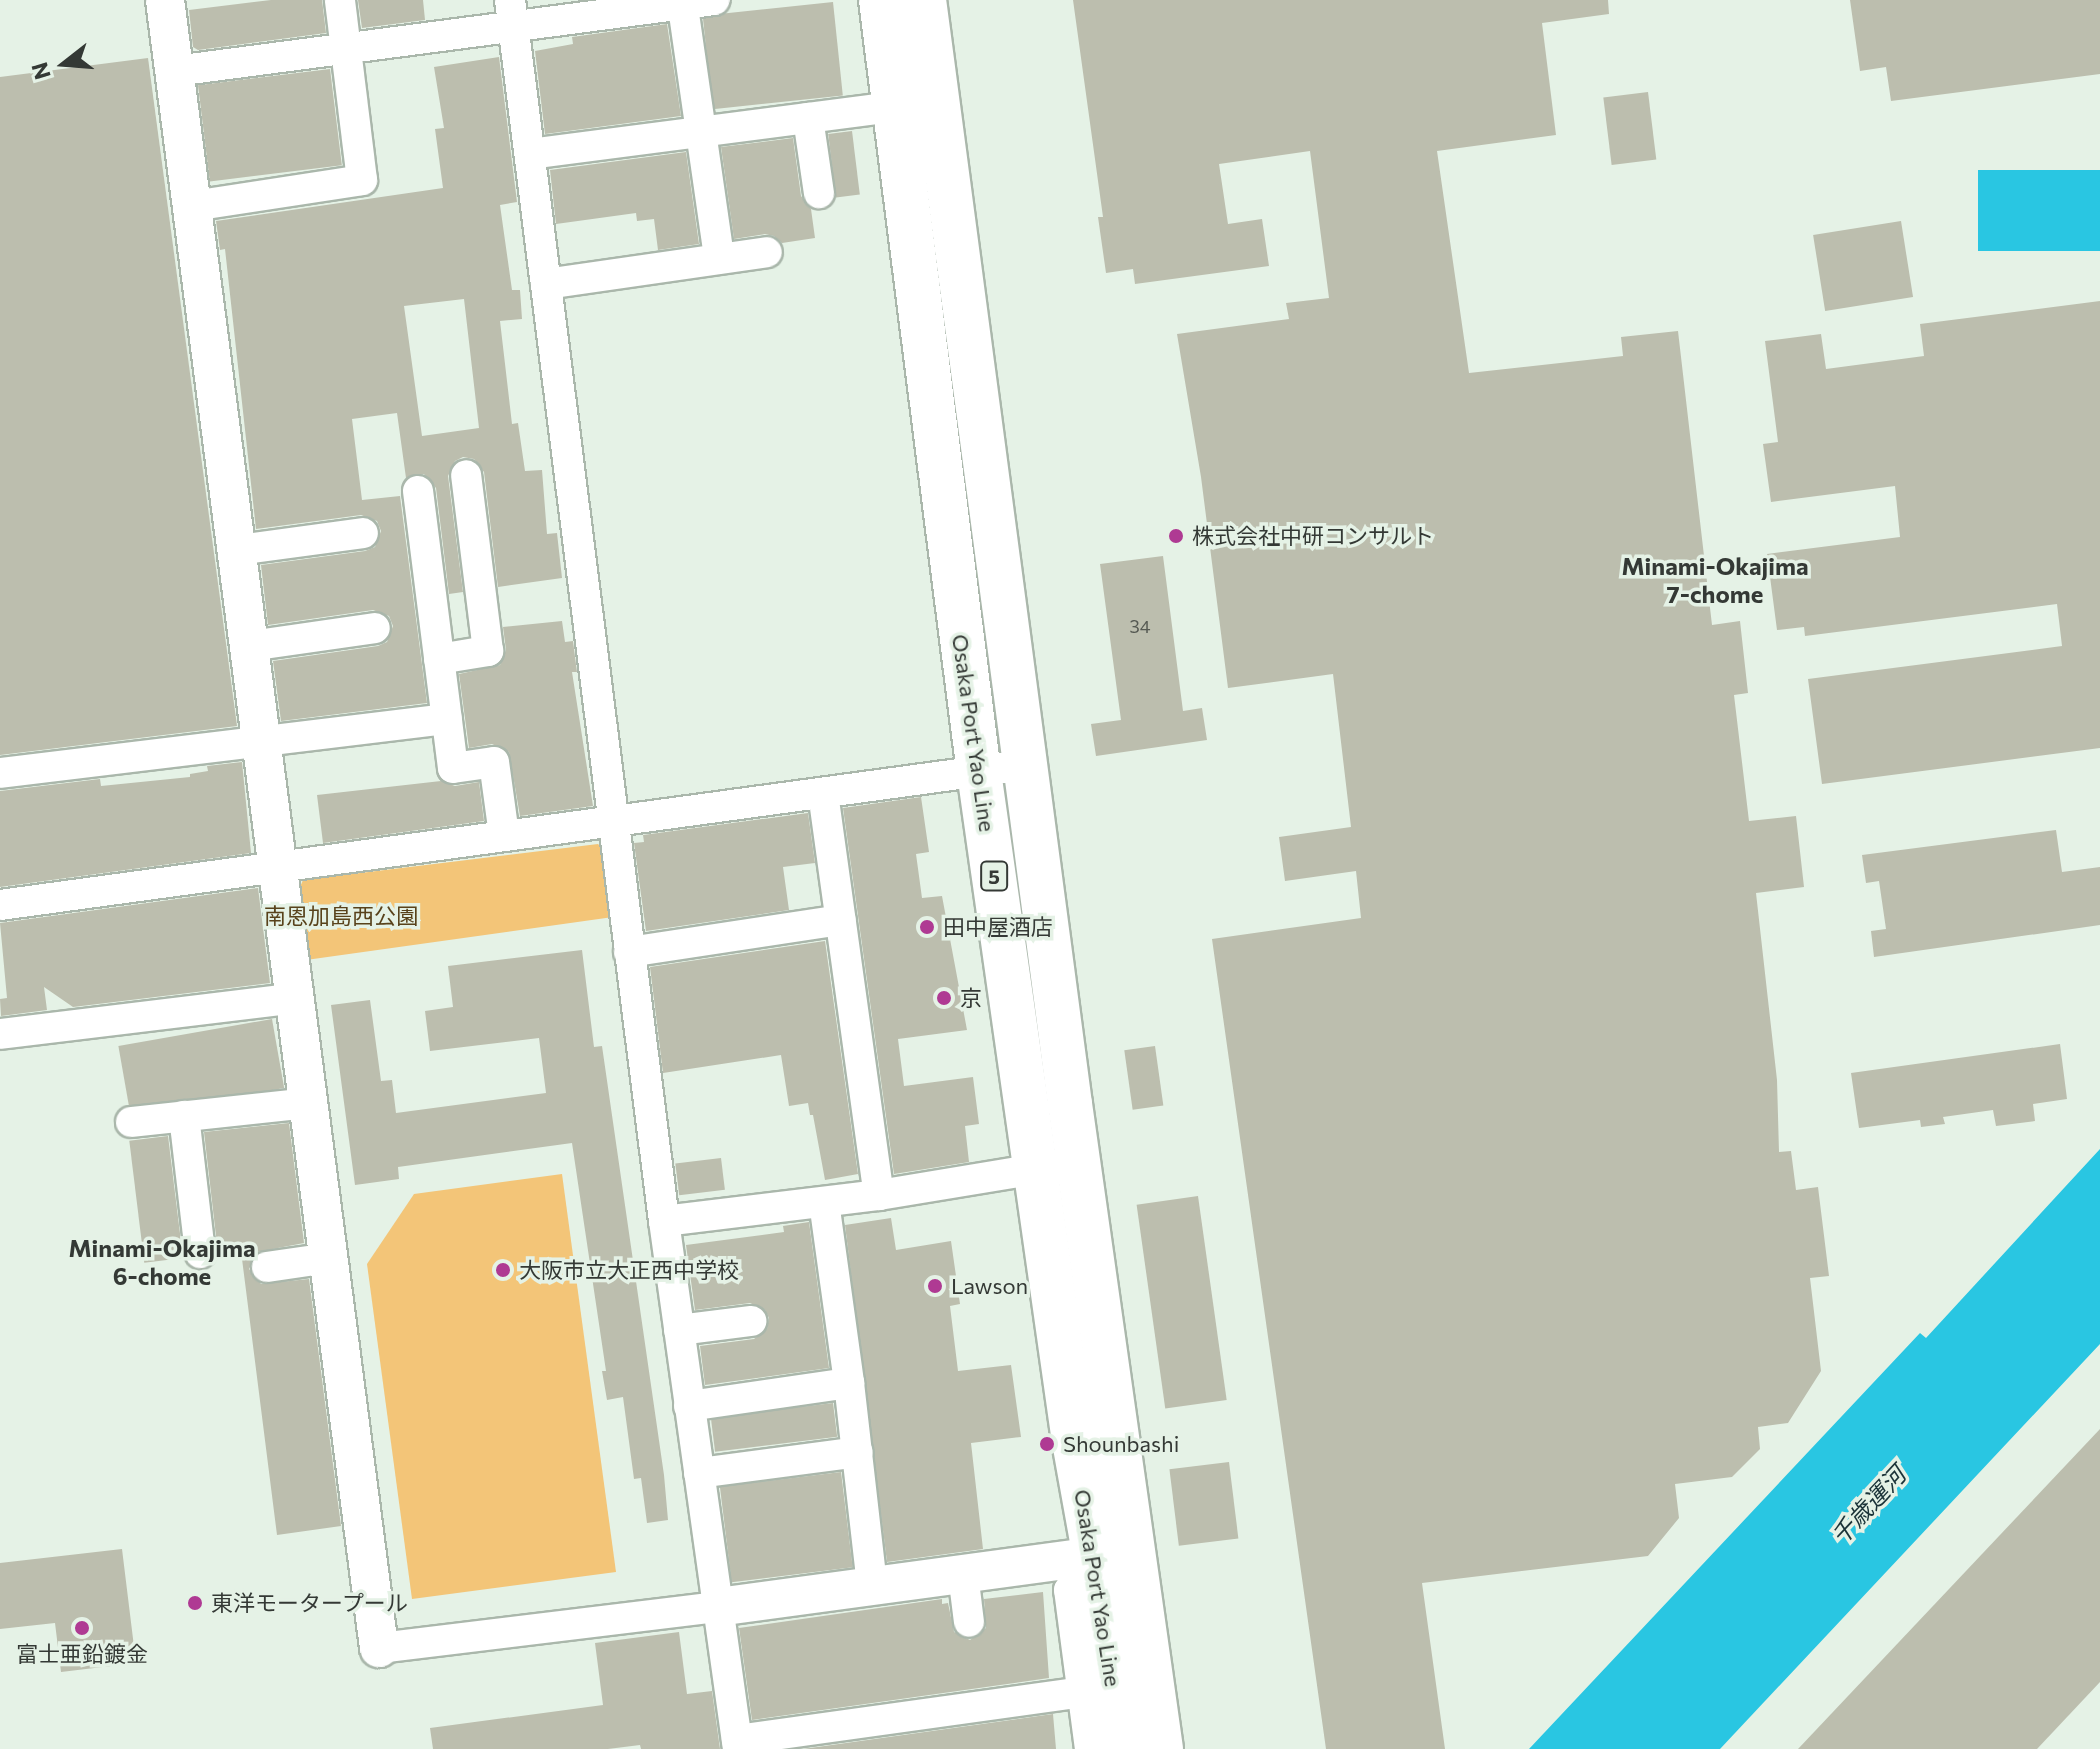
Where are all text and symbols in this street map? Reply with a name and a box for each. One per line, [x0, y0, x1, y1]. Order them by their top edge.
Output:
north arrow [24, 24, 104, 104]
text: N [25, 59, 56, 83]
place label: 株式会社中研コンサルト [1192, 523, 1434, 549]
marker: 株式会社中研コンサルト [1167, 527, 1185, 545]
district label: Minami-Okajima 7-chome [1621, 552, 1809, 608]
house number: 34 [1129, 615, 1151, 637]
street label: Osaka Port Yao Line [947, 633, 1001, 833]
road number: 5 [980, 860, 1008, 892]
park label: 南恩加島西公園 [264, 903, 418, 929]
place label: 田中屋酒店 [943, 914, 1053, 940]
marker: 田中屋酒店 [918, 918, 936, 936]
place label: 京 [960, 985, 982, 1011]
marker: 京 [935, 989, 953, 1007]
district label: Minami-Okajima 6-chome [68, 1234, 256, 1290]
place label: 大阪市立大正西中学校 [519, 1257, 739, 1283]
marker: 大阪市立大正西中学校 [494, 1261, 512, 1279]
place label: Lawson [951, 1273, 1028, 1299]
marker: Lawson [926, 1277, 944, 1295]
place label: Shounbashi [1063, 1431, 1179, 1457]
marker: Shounbashi [1038, 1435, 1056, 1453]
water label: 千歳運河 [1825, 1460, 1911, 1550]
street label: Osaka Port Yao Line [1069, 1488, 1127, 1688]
place label: 東洋モータープール [211, 1590, 409, 1616]
marker: 東洋モータープール [186, 1594, 204, 1612]
marker: 富士亜鉛鍍金 [73, 1619, 91, 1637]
place label: 富士亜鉛鍍金 [16, 1641, 148, 1667]

